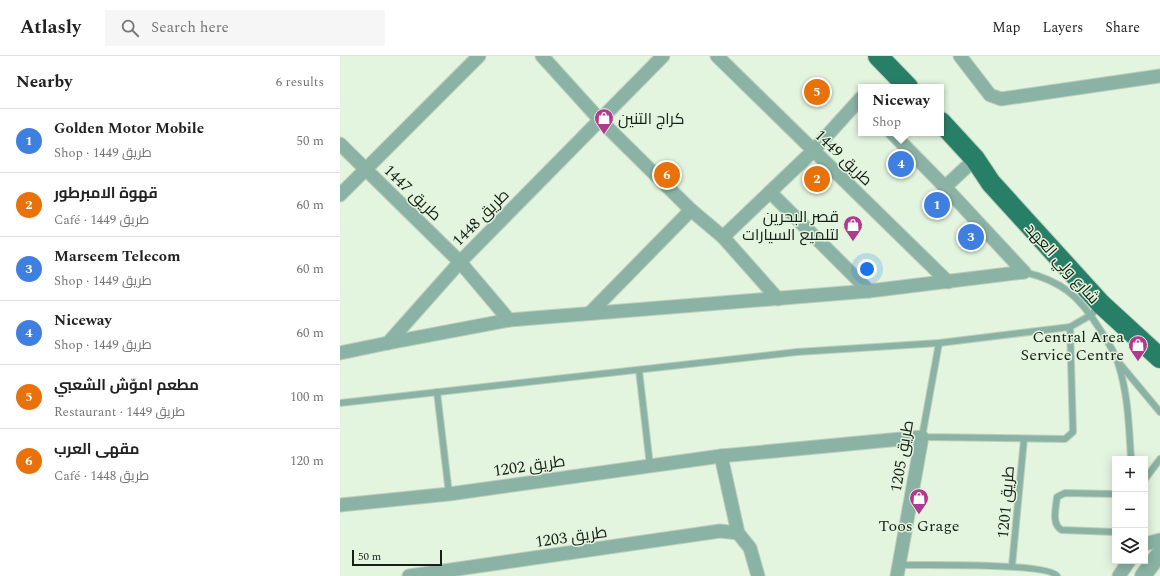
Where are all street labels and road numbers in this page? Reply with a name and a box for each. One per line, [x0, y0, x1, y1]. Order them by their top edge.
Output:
street label: طريق 1449 [809, 124, 878, 192]
street label: طريق 1447 [378, 159, 447, 227]
street label: طريق 1448 [447, 184, 515, 252]
street label: شارع ولي العهد [1018, 218, 1105, 310]
street label: طريق 1205 [884, 418, 920, 494]
street label: طريق 1202 [492, 449, 567, 483]
street label: طريق 1201 [991, 465, 1021, 539]
street label: طريق 1203 [534, 520, 609, 554]

